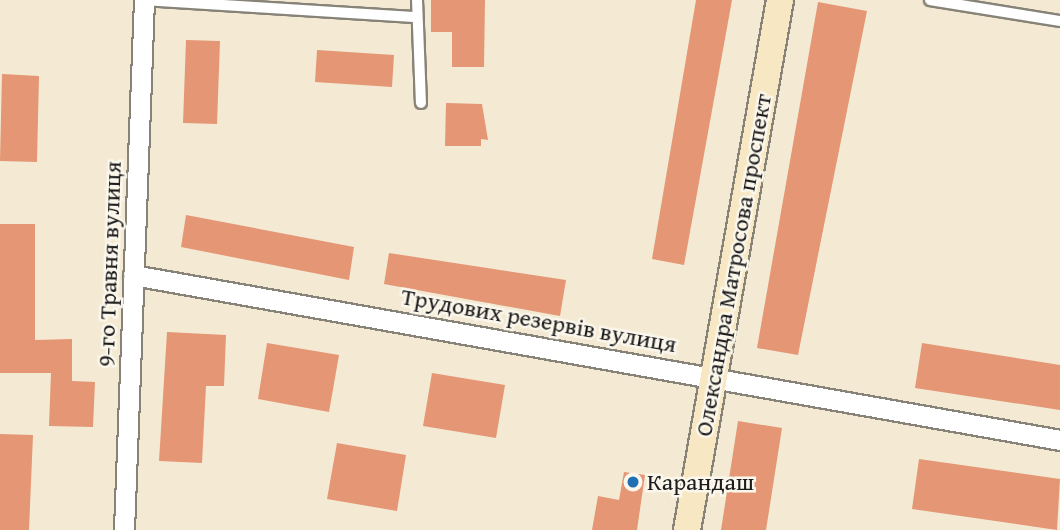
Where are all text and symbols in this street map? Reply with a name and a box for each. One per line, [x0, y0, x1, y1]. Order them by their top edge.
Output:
street label: Олександра Матросова проспект [689, 92, 777, 438]
street label: 9-го Травня вулиця [91, 161, 127, 367]
street label: Трудових резервів вулиця [399, 282, 679, 358]
place label: Карандаш [647, 468, 754, 496]
marker: Карандаш [625, 474, 641, 490]

